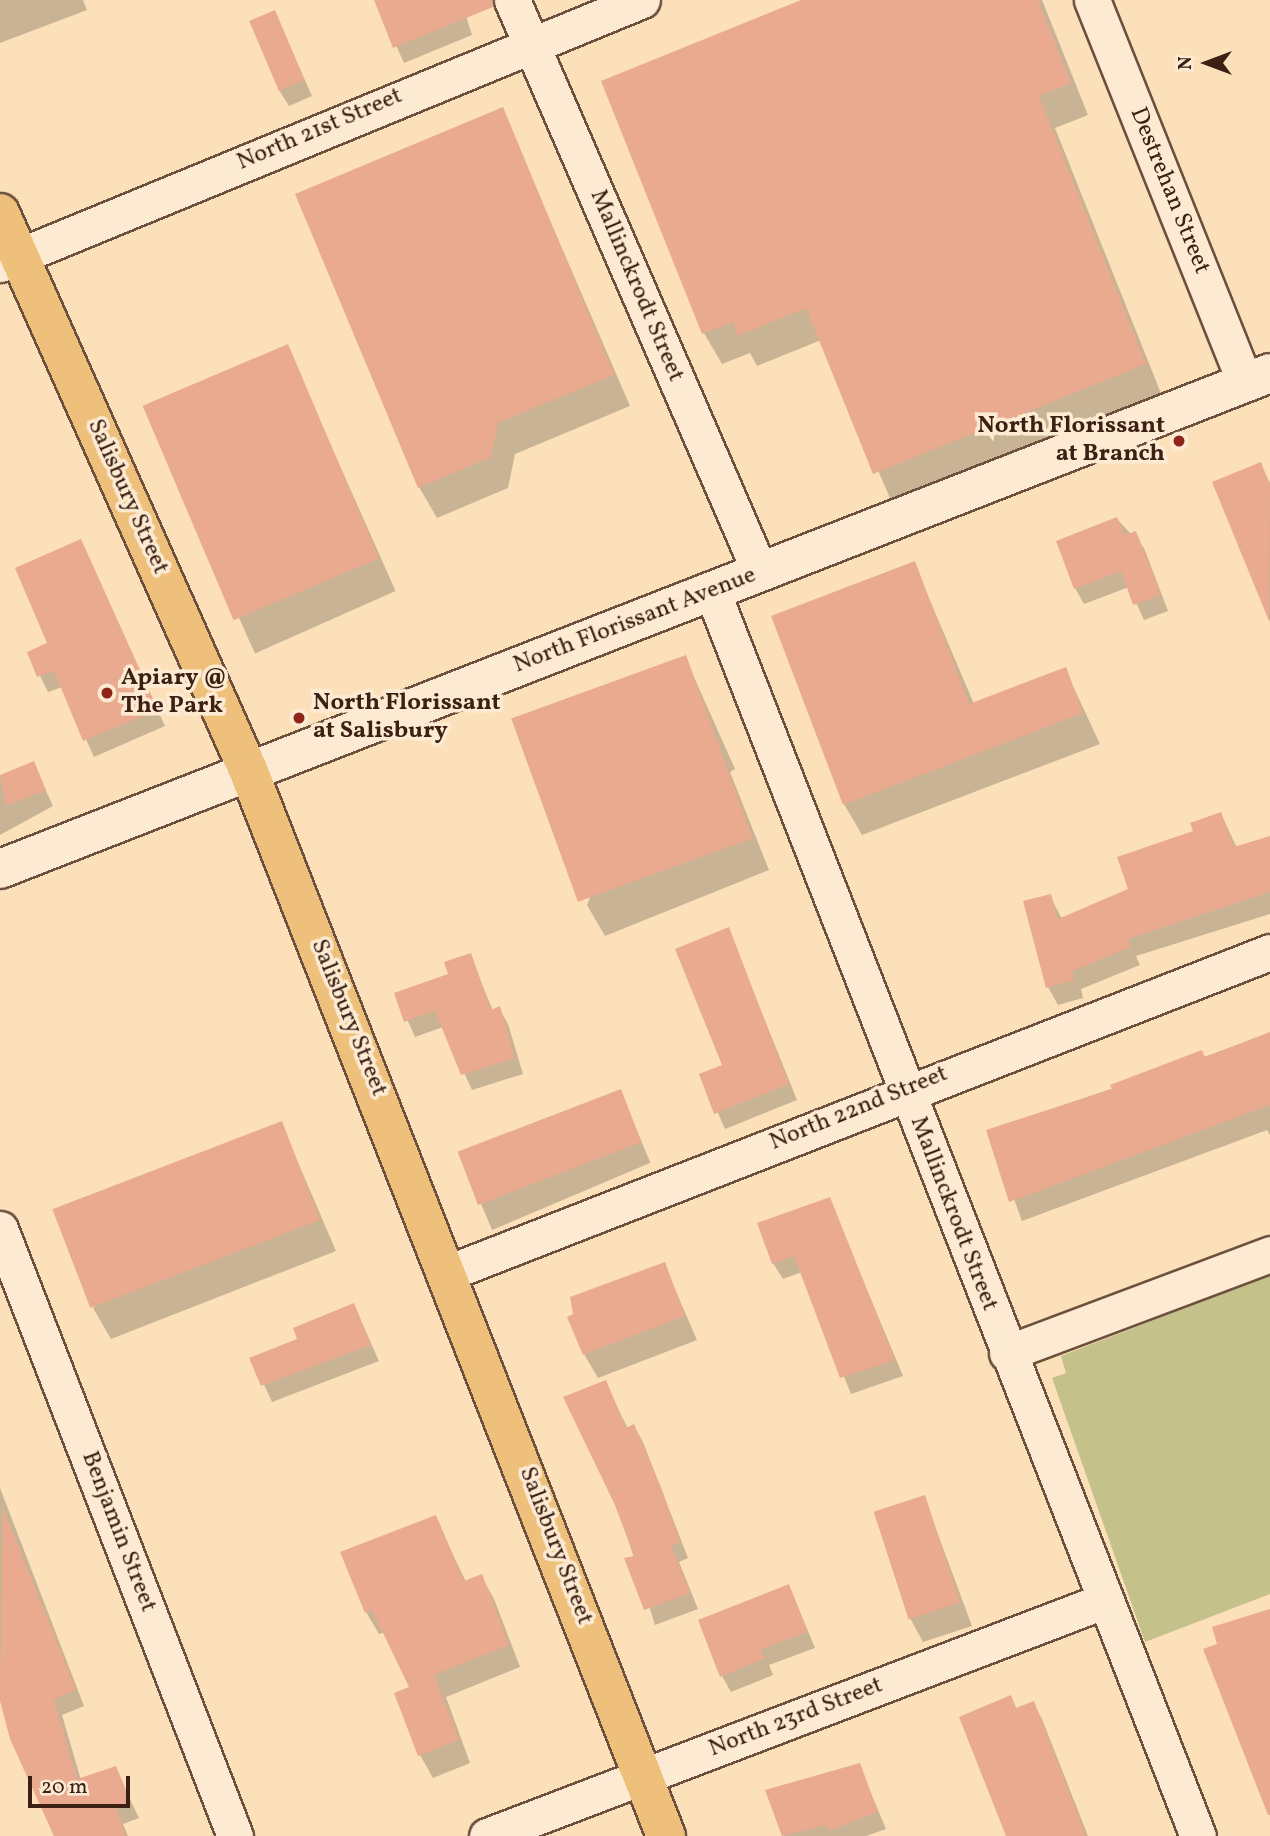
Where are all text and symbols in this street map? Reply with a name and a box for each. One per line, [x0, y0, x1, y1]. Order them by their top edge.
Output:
north arrow [1172, 28, 1242, 98]
text: N [1173, 56, 1199, 70]
street label: North 21st Street [233, 82, 407, 178]
street label: Destrehan Street [1122, 103, 1216, 279]
street label: Mallinckrodt Street [583, 186, 689, 386]
place label: North Florissant at Branch [977, 413, 1165, 469]
street label: Salisbury Street [80, 415, 174, 579]
marker: North Florissant at Branch [1171, 433, 1187, 449]
street label: North Florissant Avenue [510, 561, 760, 681]
place label: Apiary @ The Park [121, 665, 227, 721]
marker: Apiary @ The Park [99, 685, 115, 701]
place label: North Florissant at Salisbury [313, 690, 501, 746]
marker: North Florissant at Salisbury [291, 710, 307, 726]
street label: Salisbury Street [303, 935, 393, 1101]
street label: North 22nd Street [766, 1060, 952, 1158]
street label: Mallinckrodt Street [903, 1113, 1003, 1315]
street label: Benjamin Street [74, 1448, 162, 1616]
street label: Salisbury Street [512, 1463, 598, 1629]
street label: North 23rd Street [705, 1672, 887, 1764]
scale bar [32, 1762, 133, 1806]
text: 20 m [41, 1773, 87, 1802]

